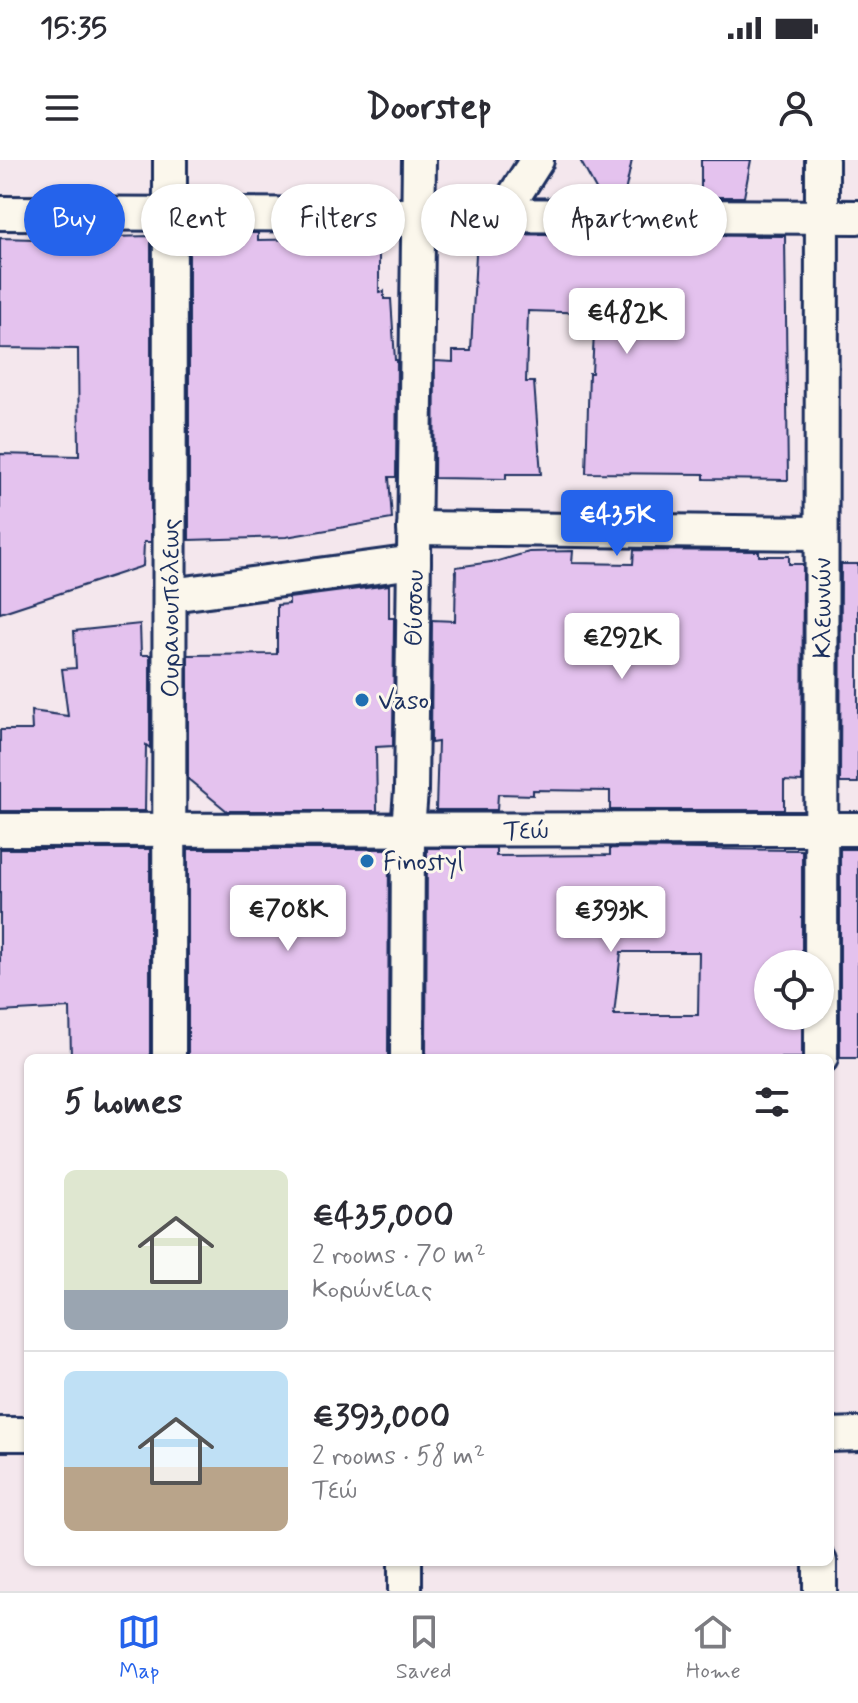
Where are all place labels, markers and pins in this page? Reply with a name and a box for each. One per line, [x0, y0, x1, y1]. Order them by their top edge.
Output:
pin: €482K [571, 288, 683, 356]
pin: €435K [561, 490, 673, 558]
pin: €292K [566, 613, 678, 681]
place label: Vaso [378, 685, 429, 719]
marker: Vaso [353, 691, 371, 709]
place label: Finostyl [383, 846, 464, 880]
marker: Finostyl [358, 852, 376, 870]
pin: €708K [232, 885, 344, 953]
pin: €393K [555, 886, 667, 954]

